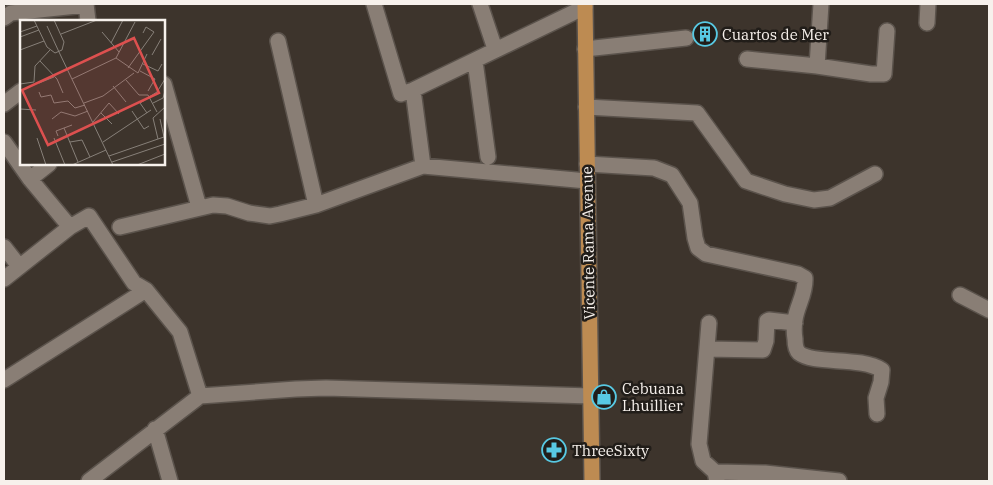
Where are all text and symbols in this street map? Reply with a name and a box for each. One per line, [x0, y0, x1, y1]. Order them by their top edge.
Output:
inset map [20, 20, 165, 165]
building icon: Cuartos de Mer [692, 21, 718, 47]
place label: Cuartos de Mer [722, 25, 829, 44]
street label: Vicente Rama Avenue [577, 166, 599, 320]
place label: Cebuana Lhuillier [622, 379, 684, 415]
shop icon: Cebuana Lhuillier [591, 384, 617, 410]
pharmacy icon: ThreeSixty [541, 437, 567, 463]
place label: ThreeSixty [572, 441, 649, 460]

